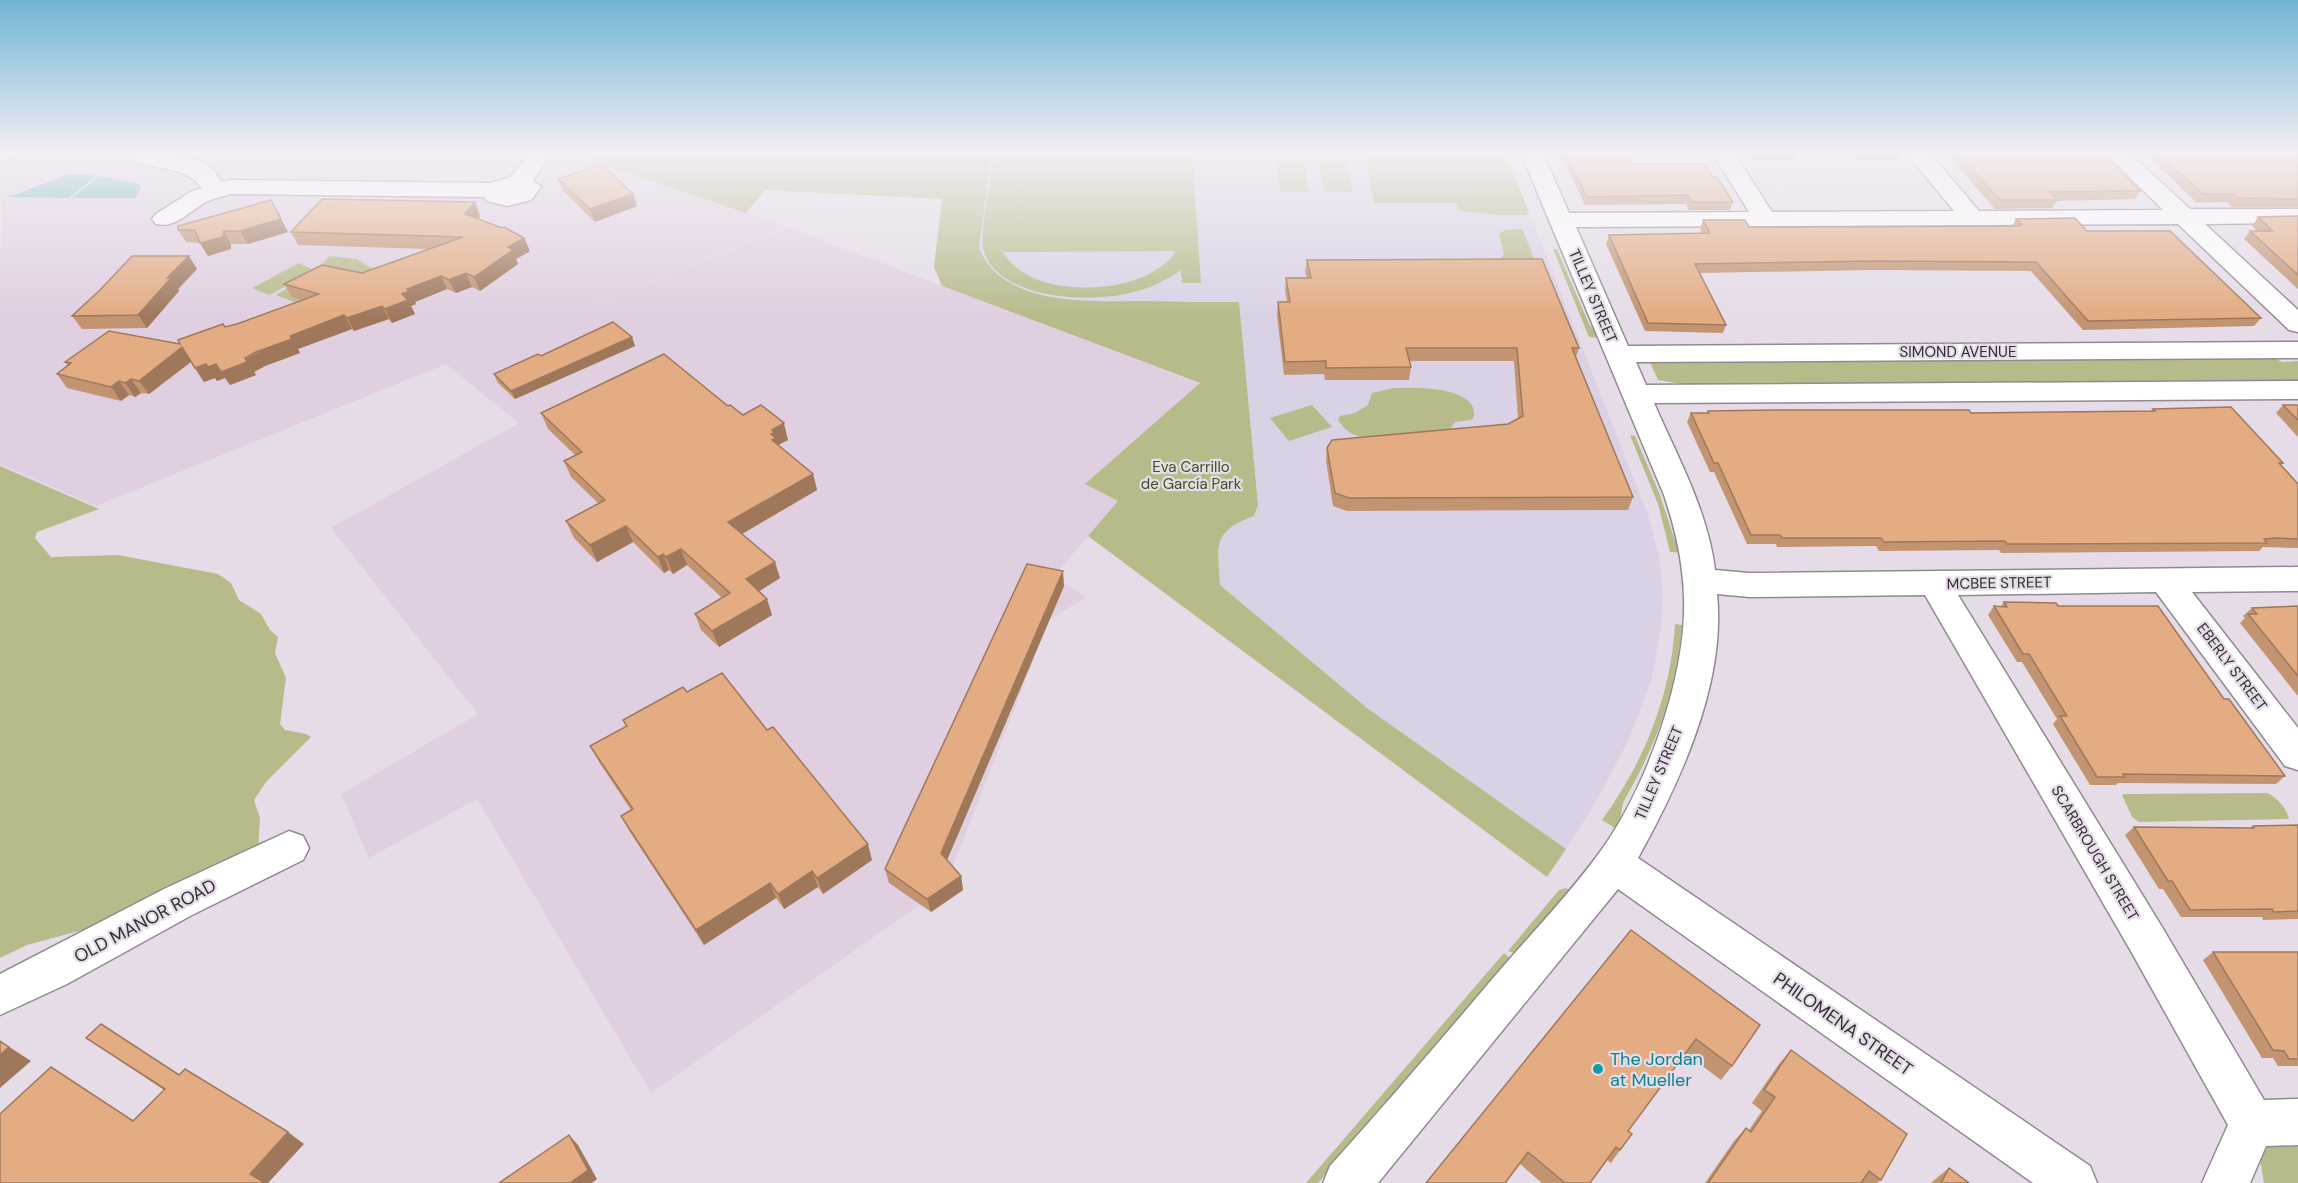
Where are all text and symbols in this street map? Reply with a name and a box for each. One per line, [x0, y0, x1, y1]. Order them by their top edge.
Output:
street label: TILLEY STREET [1564, 246, 1622, 346]
street label: SIMOND AVENUE [1900, 342, 2016, 362]
park label: Eva Carrillo de García Park [1141, 457, 1242, 494]
street label: MCBEE STREET [1947, 572, 2051, 594]
street label: EBERLY STREET [2192, 619, 2272, 715]
street label: TILLEY STREET [1630, 723, 1688, 823]
street label: SCARBROUGH STREET [2047, 782, 2143, 924]
street label: OLD MANOR ROAD [70, 873, 220, 969]
street label: PHILOMENA STREET [1769, 967, 1917, 1081]
place label: The Jordan at Mueller [1610, 1047, 1703, 1092]
marker: The Jordan at Mueller [1591, 1062, 1605, 1076]

